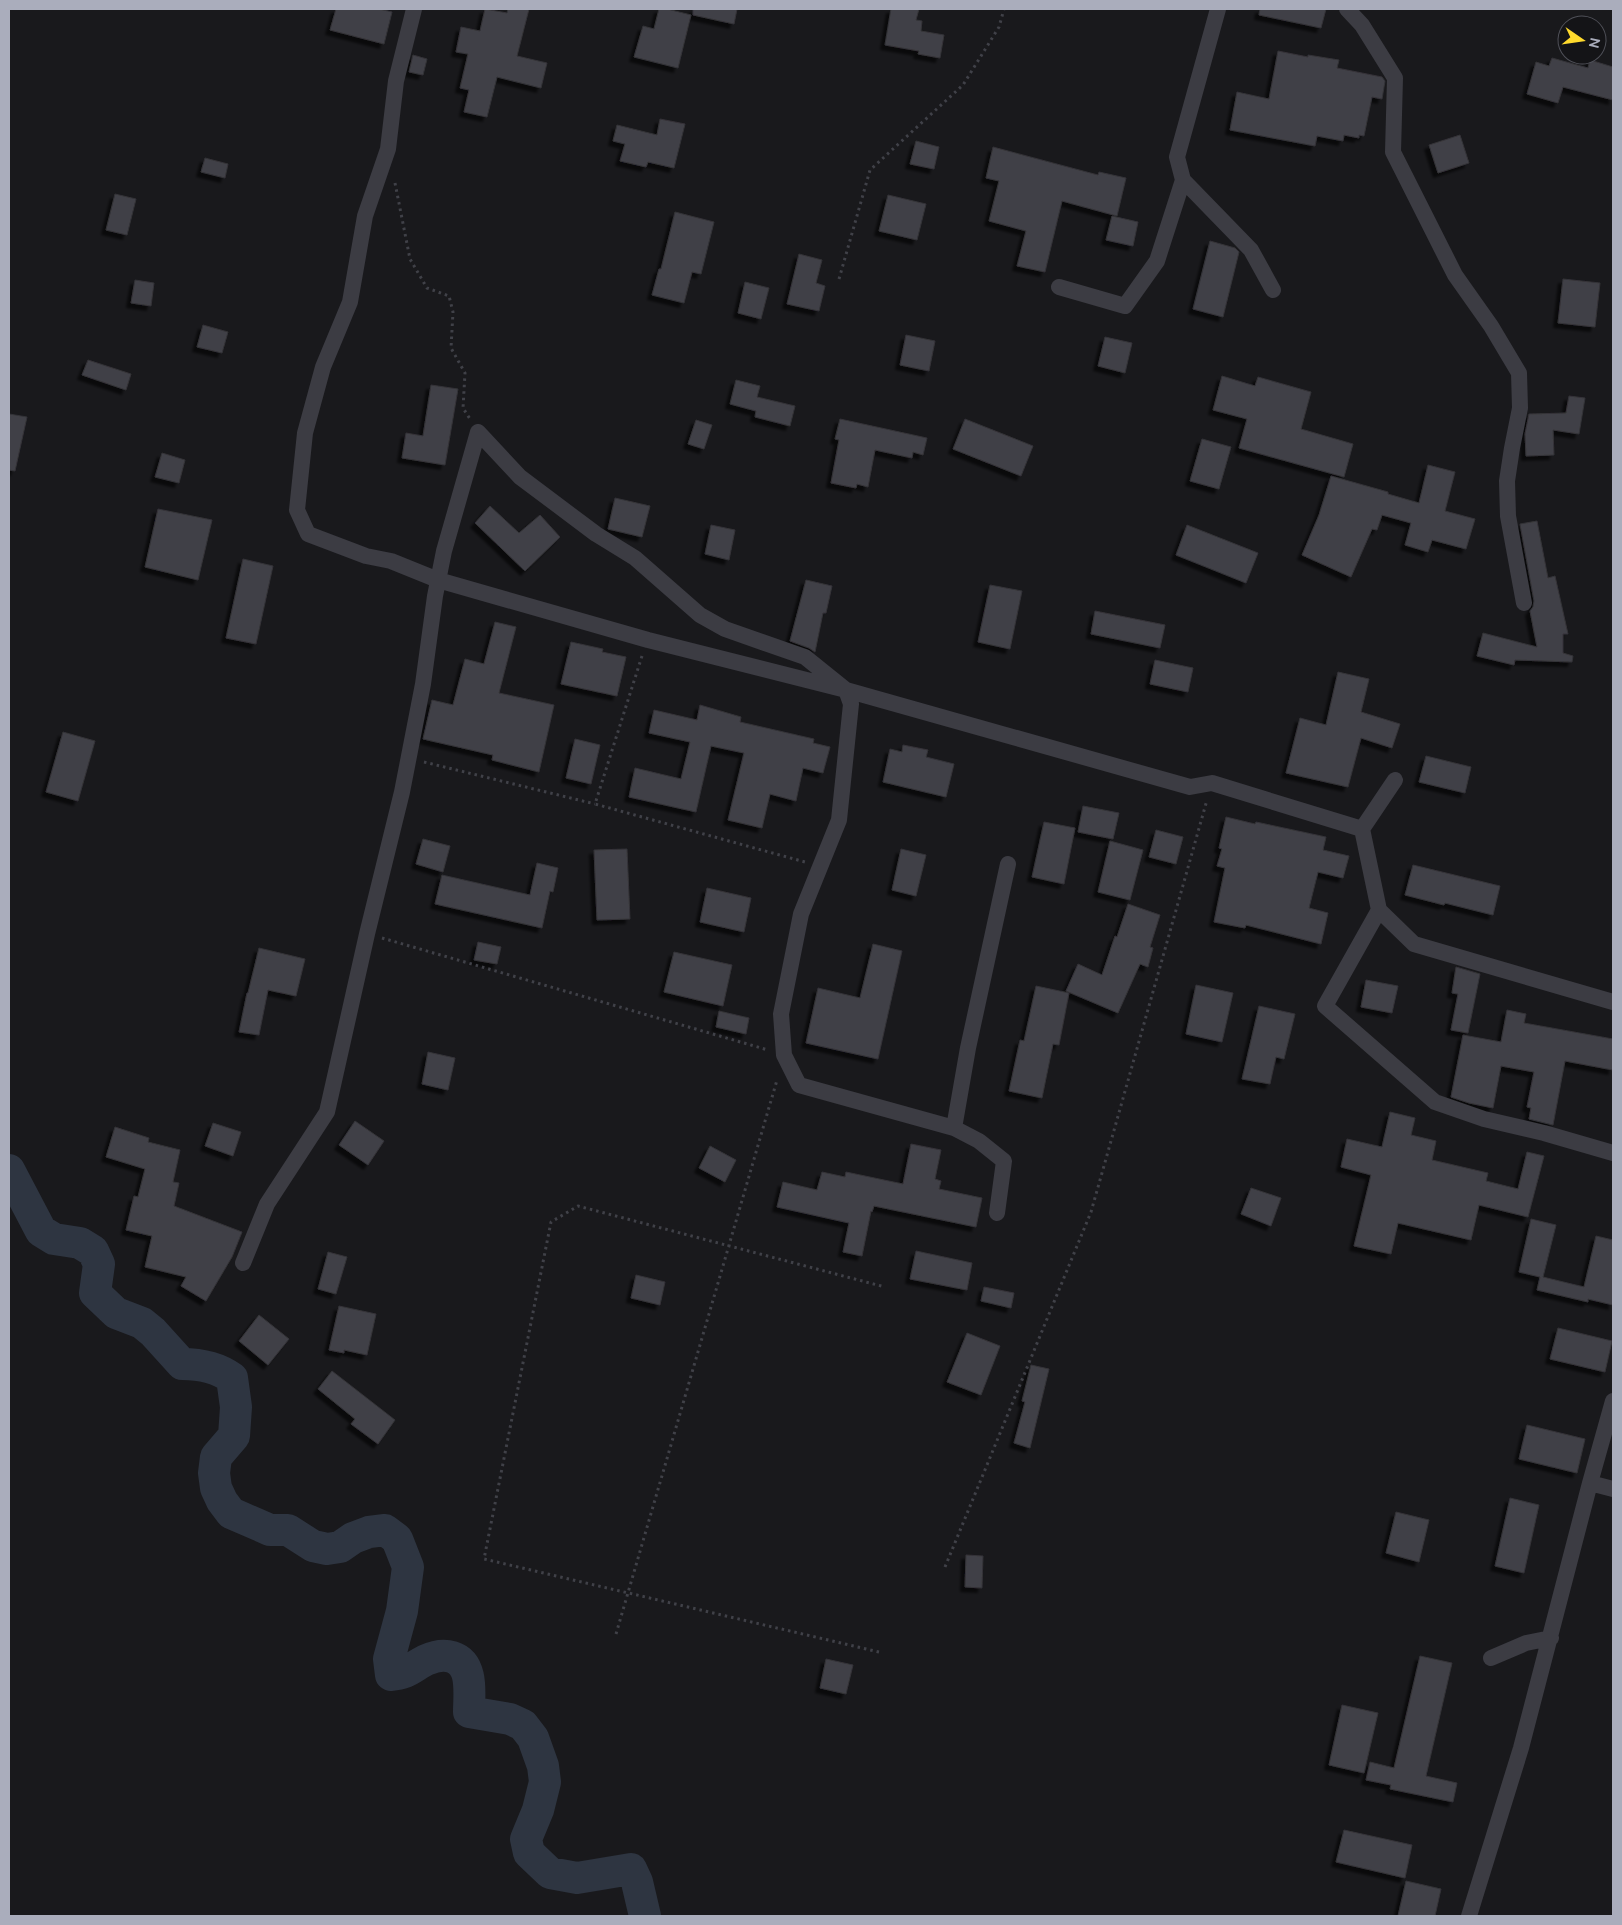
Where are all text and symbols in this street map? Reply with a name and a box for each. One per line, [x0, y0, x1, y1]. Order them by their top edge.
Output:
north arrow [1557, 15, 1607, 65]
text: N [1586, 36, 1604, 50]

